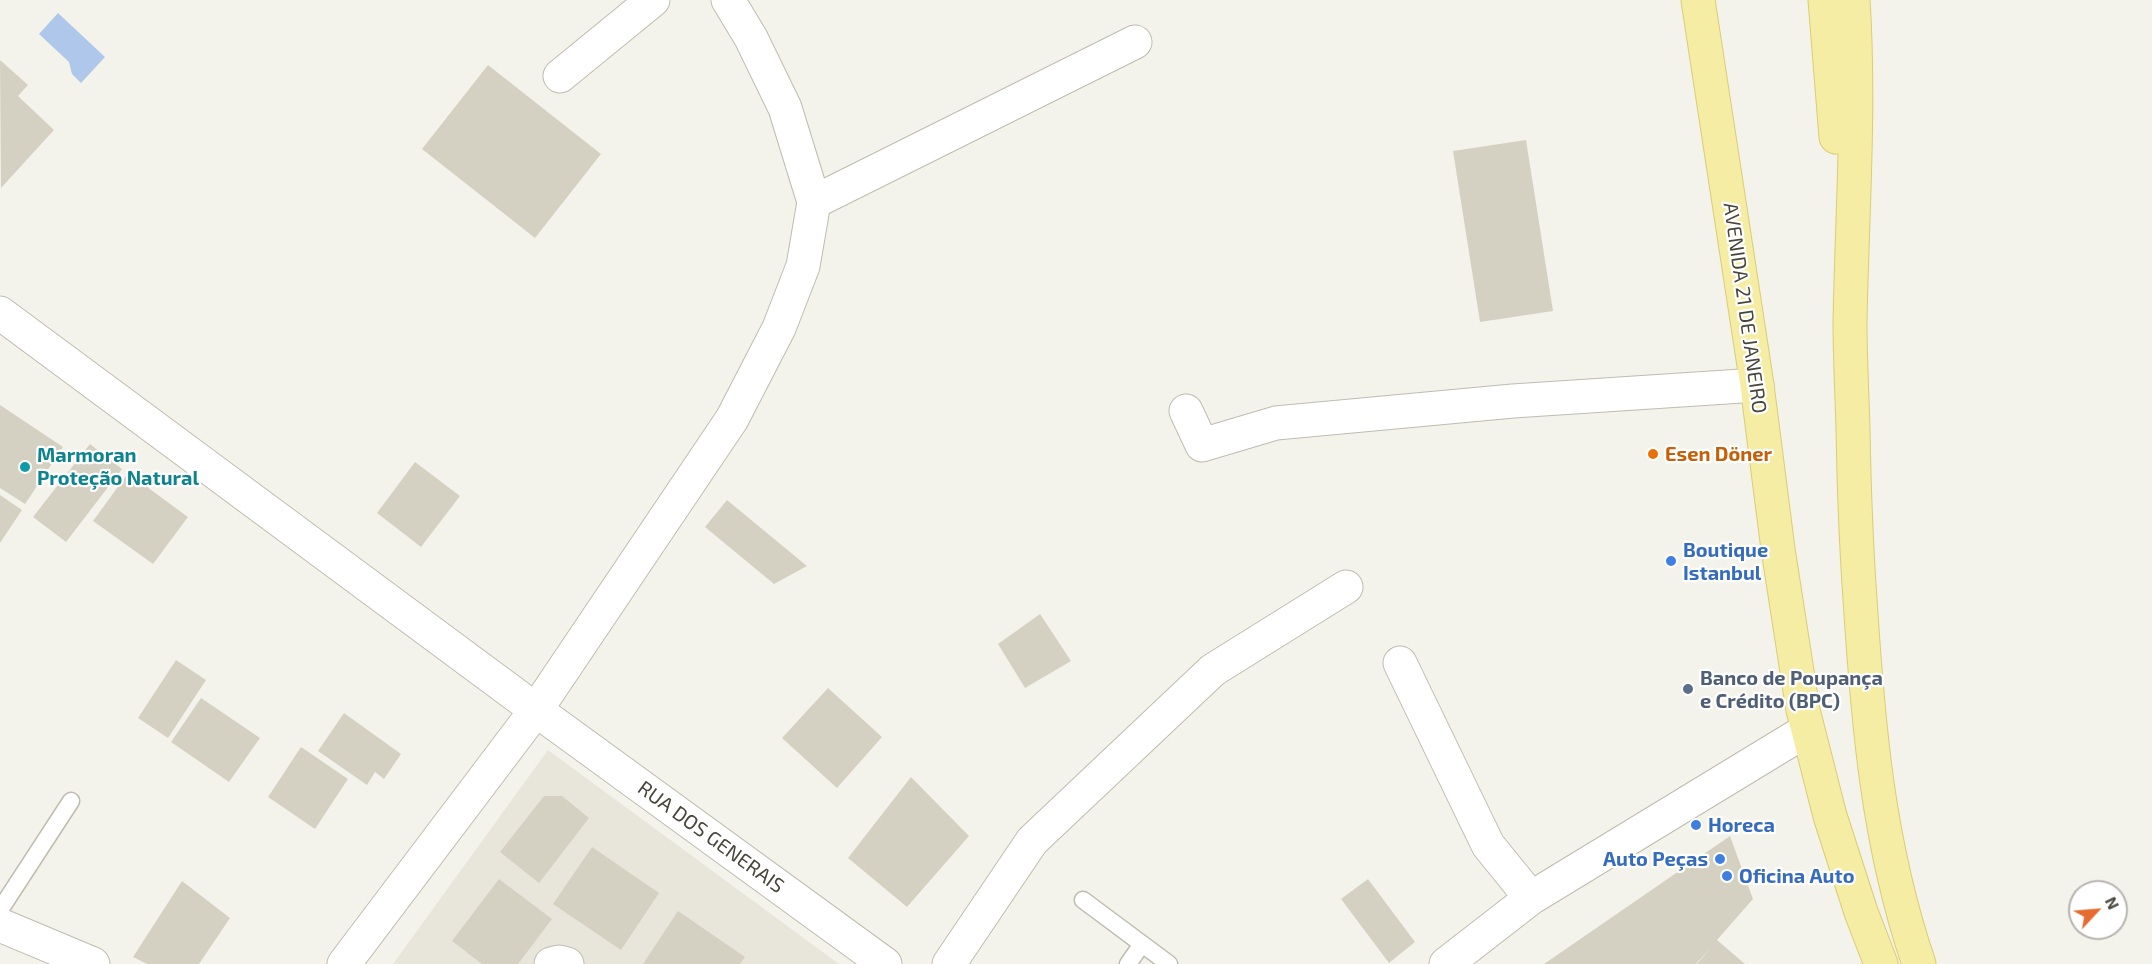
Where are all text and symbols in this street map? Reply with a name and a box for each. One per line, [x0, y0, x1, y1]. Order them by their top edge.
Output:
street label: AVENIDA 21 DE JANEIRO [1718, 201, 1772, 415]
place label: Esen Döner [1665, 442, 1772, 466]
place label: Marmoran Proteção Natural [37, 443, 199, 490]
marker: Esen Döner [1646, 447, 1660, 461]
marker: Marmoran Proteção Natural [18, 460, 32, 474]
place label: Boutique Istanbul [1683, 538, 1768, 585]
marker: Boutique Istanbul [1664, 554, 1678, 568]
place label: Banco de Poupança e Crédito (BPC) [1700, 666, 1883, 713]
marker: Banco de Poupança e Crédito (BPC) [1681, 682, 1695, 696]
street label: RUA DOS GENERAIS [633, 776, 789, 898]
place label: Horeca [1708, 813, 1775, 837]
marker: Horeca [1689, 818, 1703, 832]
place label: Auto Peças [1603, 847, 1708, 871]
marker: Auto Peças [1713, 852, 1727, 866]
place label: Oficina Auto [1739, 864, 1854, 888]
marker: Oficina Auto [1720, 869, 1734, 883]
north arrow [2068, 880, 2128, 940]
text: N [2102, 893, 2124, 912]

